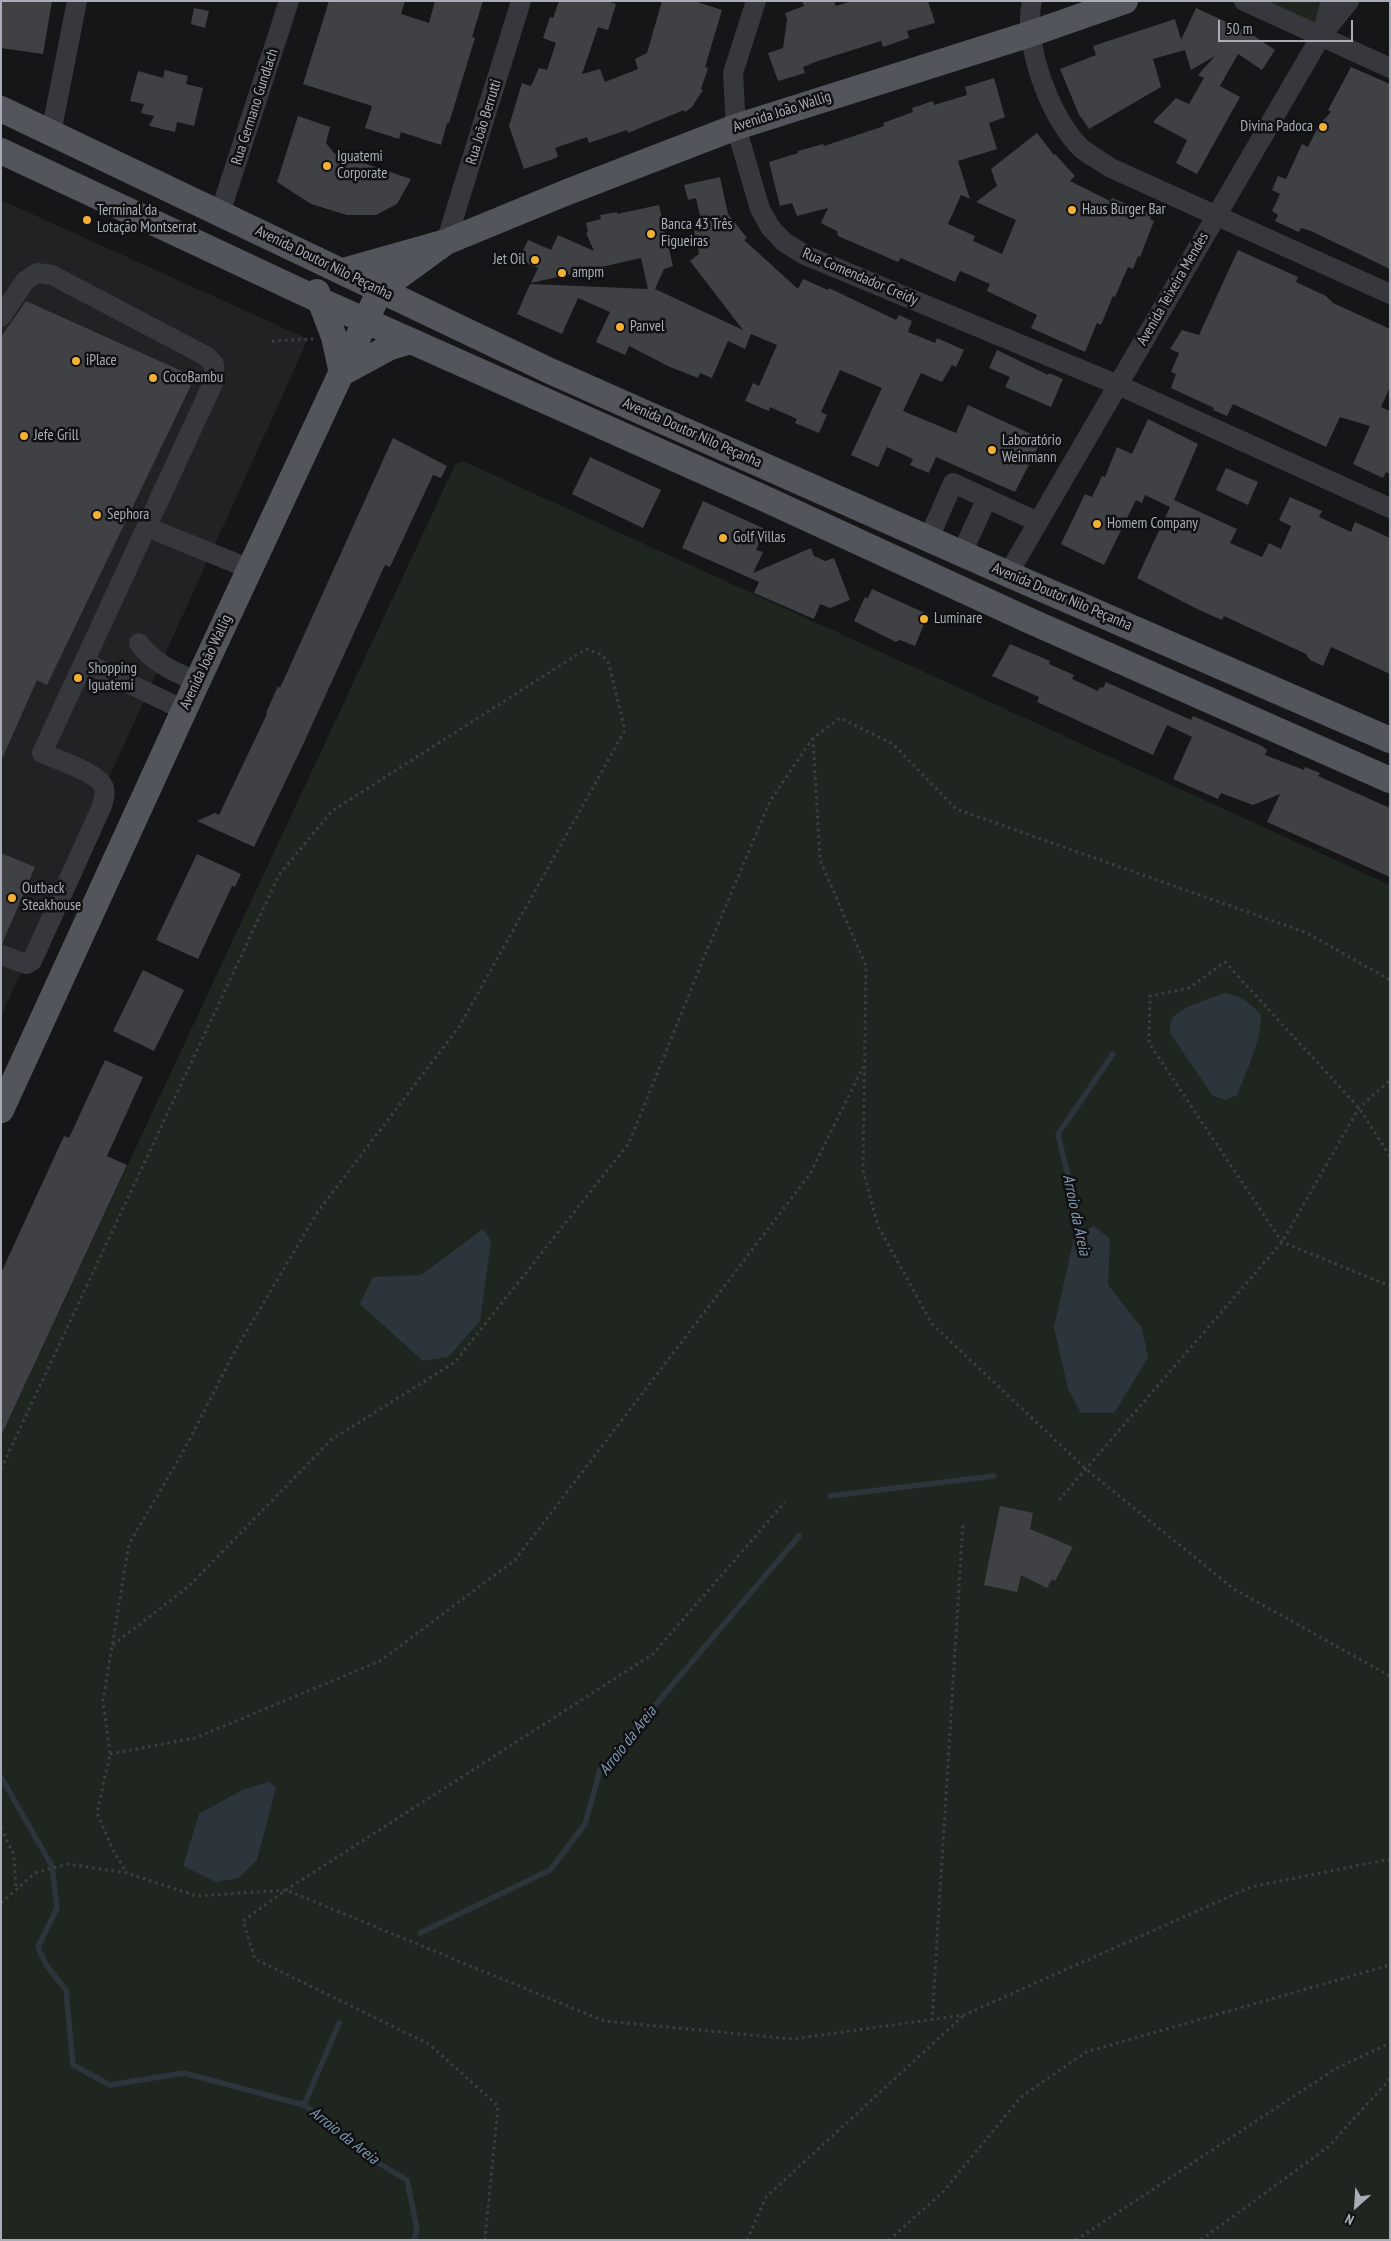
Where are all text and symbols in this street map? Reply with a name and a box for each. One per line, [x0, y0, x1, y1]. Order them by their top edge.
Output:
scale bar [1221, 10, 1356, 42]
text: 50 m [1226, 19, 1252, 38]
street label: Rua Germano Gundlach [228, 47, 282, 167]
street label: Rua João Berrutti [463, 77, 505, 167]
street label: Avenida João Wallig [731, 88, 833, 136]
place label: Divina Padoca [1240, 118, 1313, 136]
marker: Divina Padoca [1317, 121, 1329, 133]
place label: Iguatemi Corporate [337, 148, 387, 183]
marker: Iguatemi Corporate [321, 160, 333, 172]
place label: Haus Burger Bar [1082, 201, 1166, 219]
place label: Terminal da Lotação Montserrat [97, 202, 197, 237]
marker: Haus Burger Bar [1066, 204, 1078, 216]
marker: Terminal da Lotação Montserrat [81, 214, 93, 226]
place label: Banca 43 Três Figueiras [661, 216, 733, 251]
street label: Avenida Doutor Nilo Peçanha [253, 222, 395, 304]
marker: Banca 43 Três Figueiras [645, 228, 657, 240]
street label: Avenida Teixeira Mendes [1133, 229, 1213, 349]
street label: Rua Comendador Creidy [800, 245, 920, 309]
place label: Jet Oil [493, 251, 525, 269]
marker: Jet Oil [529, 254, 541, 266]
place label: ampm [572, 264, 604, 282]
marker: ampm [556, 267, 568, 279]
place label: Panvel [630, 318, 664, 336]
marker: Panvel [614, 321, 626, 333]
place label: iPlace [86, 352, 117, 370]
marker: iPlace [70, 355, 82, 367]
place label: CocoBambu [163, 369, 223, 387]
marker: CocoBambu [147, 372, 159, 384]
street label: Avenida Doutor Nilo Peçanha [620, 394, 764, 472]
place label: Jefe Grill [34, 427, 79, 445]
marker: Jefe Grill [18, 430, 30, 442]
place label: Laboratório Weinmann [1002, 432, 1061, 467]
marker: Laboratório Weinmann [986, 444, 998, 456]
place label: Sephora [107, 506, 149, 524]
marker: Sephora [91, 509, 103, 521]
place label: Homem Company [1107, 515, 1198, 533]
marker: Homem Company [1091, 518, 1103, 530]
place label: Golf Villas [733, 529, 786, 547]
marker: Golf Villas [717, 532, 729, 544]
street label: Avenida Doutor Nilo Peçanha [989, 559, 1135, 635]
place label: Luminare [934, 610, 982, 628]
street label: Avenida João Wallig [176, 612, 236, 712]
marker: Luminare [918, 613, 930, 625]
place label: Shopping Iguatemi [88, 660, 137, 695]
marker: Shopping Iguatemi [72, 672, 84, 684]
place label: Outback Steakhouse [22, 880, 81, 915]
marker: Outback Steakhouse [6, 892, 18, 904]
water label: Arroio da Areia [1058, 1173, 1094, 1257]
water label: Arroio da Areia [595, 1703, 661, 1779]
water label: Arroio da Areia [306, 2103, 382, 2169]
north arrow [1331, 2181, 1381, 2231]
text: N [1342, 2210, 1357, 2229]

